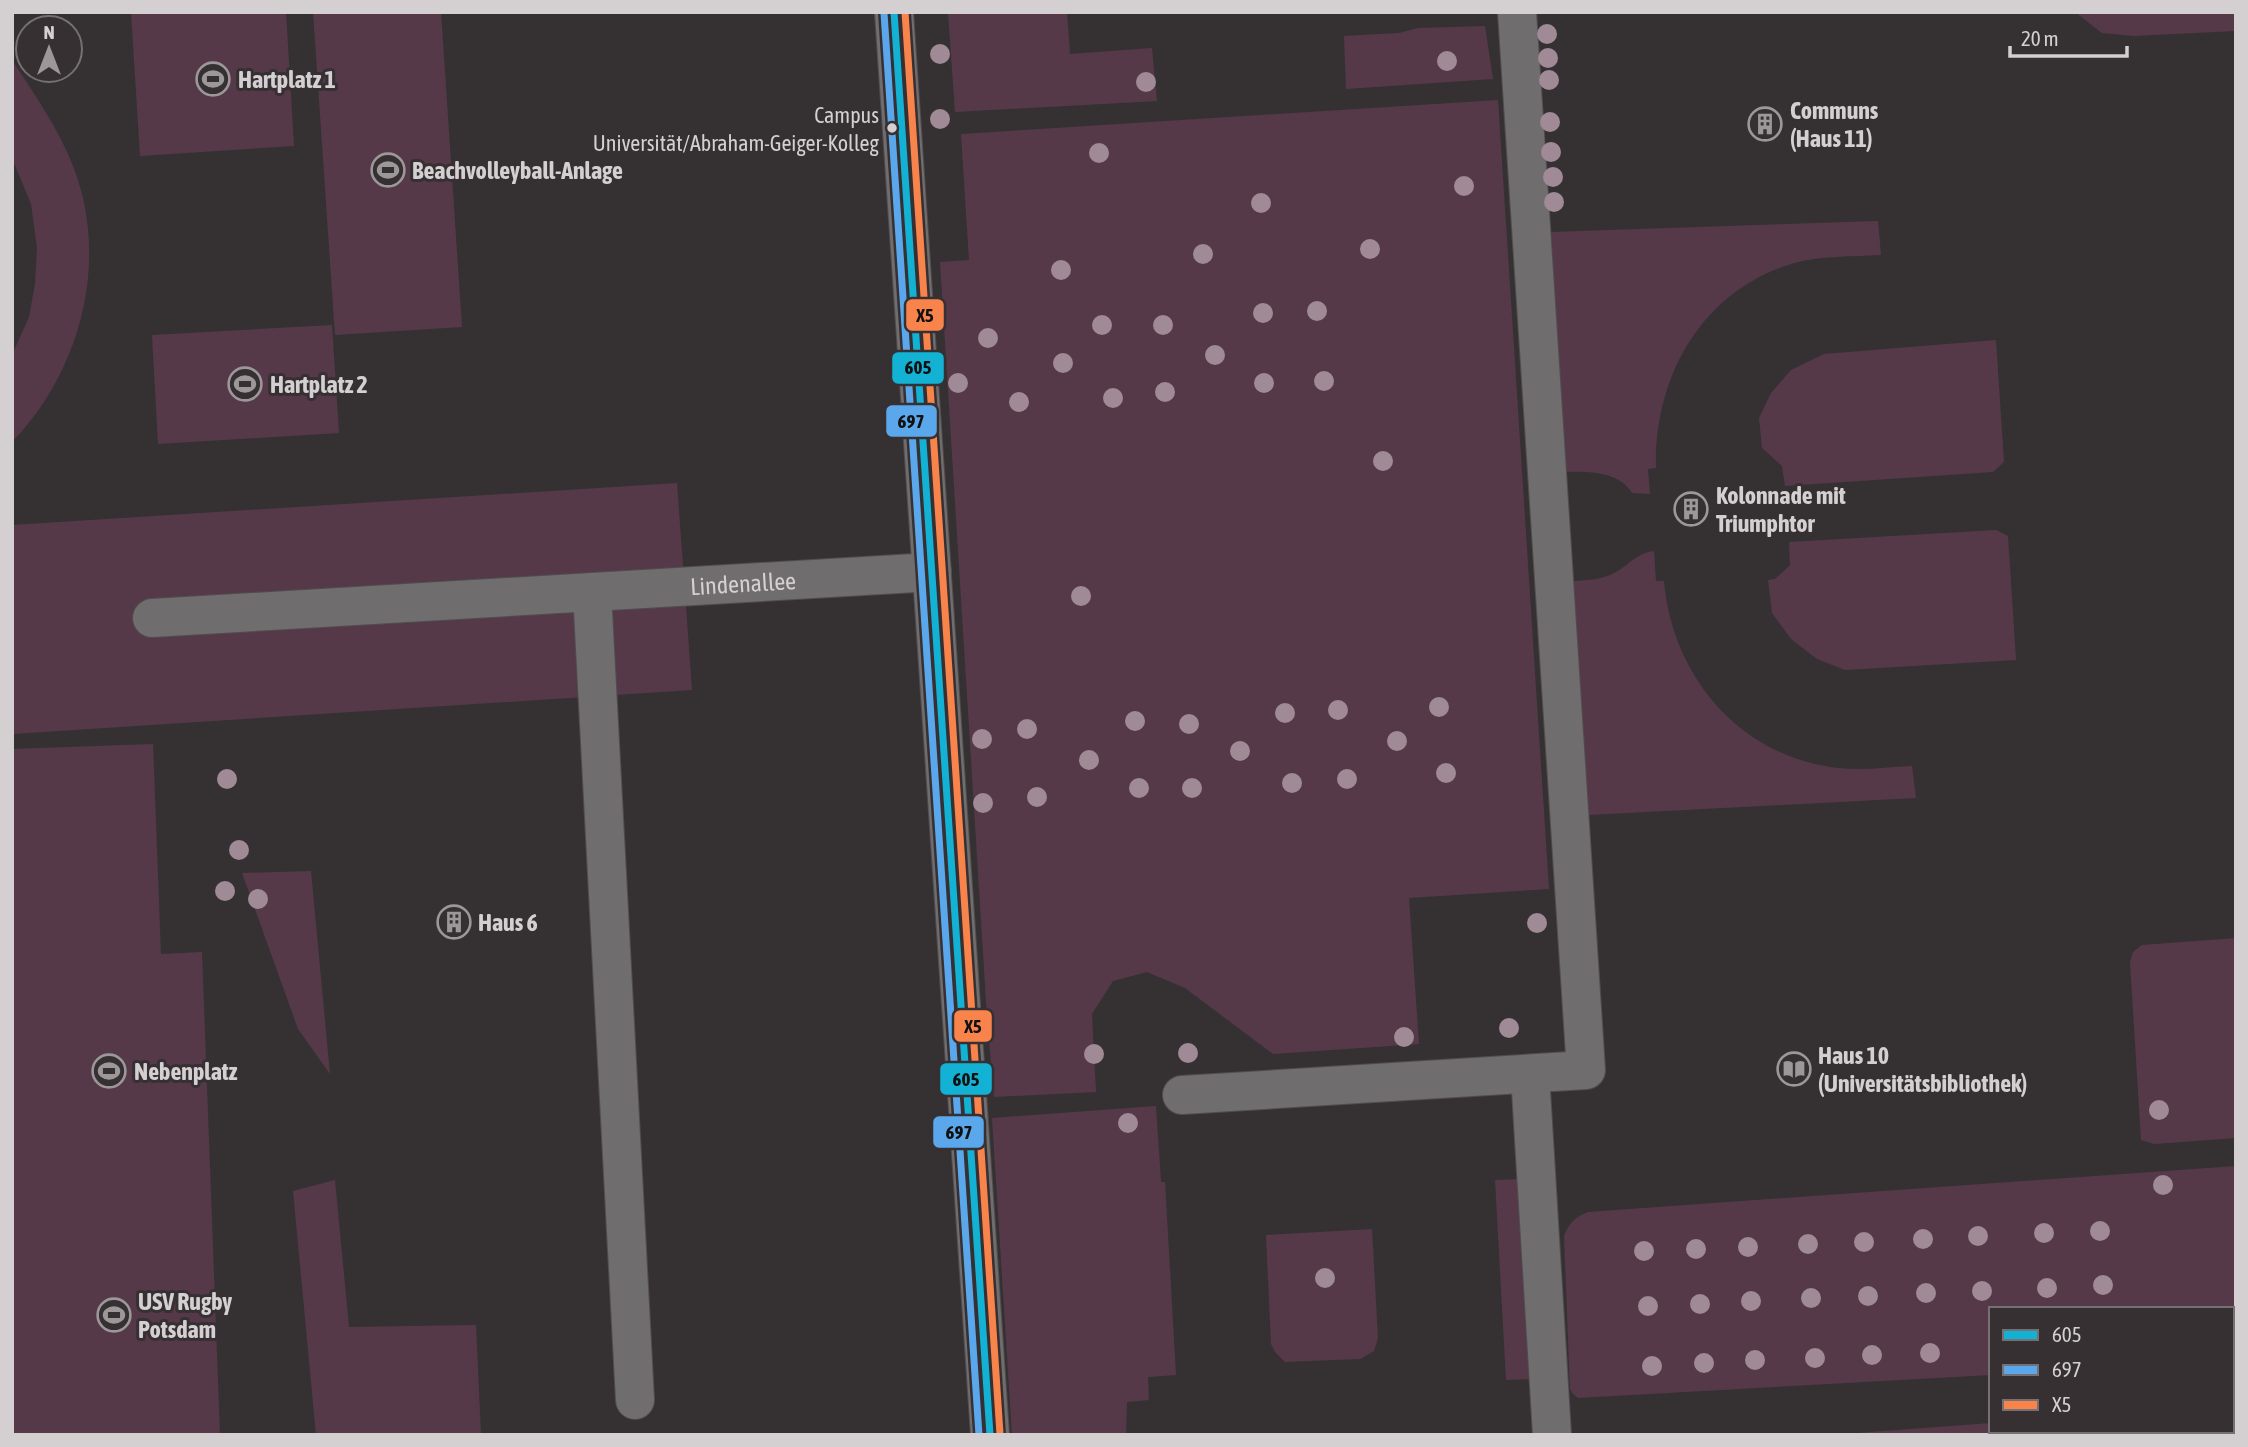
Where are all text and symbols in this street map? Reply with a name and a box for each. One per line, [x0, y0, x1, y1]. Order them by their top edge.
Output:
north arrow [14, 14, 84, 84]
scale bar [2010, 14, 2127, 58]
text: N [43, 21, 55, 43]
text: 20 m [2021, 26, 2059, 50]
sports icon: Hartplatz 1 [194, 60, 232, 98]
place label: Hartplatz 1 [238, 66, 336, 93]
place label: Communs (Haus 11) [1790, 97, 1879, 152]
place label: Campus Universität/Abraham-Geiger-Kolleg [593, 102, 880, 156]
building icon: Communs (Haus 11) [1746, 105, 1784, 143]
marker: Campus Universität/Abraham-Geiger-Kolleg [885, 121, 899, 135]
sports icon: Beachvolleyball-Anlage [369, 151, 407, 189]
place label: Beachvolleyball-Anlage [412, 157, 623, 184]
line badge: X5 [905, 298, 945, 332]
text: X5 [915, 304, 934, 326]
line badge: 605 [891, 351, 945, 385]
text: 605 [905, 356, 931, 378]
sports icon: Hartplatz 2 [226, 365, 264, 403]
place label: Hartplatz 2 [270, 371, 368, 398]
line badge: 697 [885, 404, 938, 438]
text: 697 [898, 410, 924, 432]
place label: Kolonnade mit Triumphtor [1716, 482, 1846, 537]
building icon: Kolonnade mit Triumphtor [1672, 490, 1710, 528]
street label: Lindenallee [689, 567, 797, 600]
building icon: Haus 6 [435, 903, 473, 941]
place label: Haus 6 [478, 909, 538, 936]
line badge: X5 [953, 1009, 993, 1043]
text: X5 [963, 1015, 982, 1037]
place label: Haus 10 (Universitätsbibliothek) [1818, 1042, 2027, 1097]
library icon: Haus 10 (Universitätsbibliothek) [1775, 1050, 1813, 1088]
sports icon: Nebenplatz [90, 1052, 128, 1090]
place label: Nebenplatz [134, 1058, 238, 1085]
line badge: 605 [939, 1062, 993, 1096]
text: 605 [953, 1068, 979, 1090]
line badge: 697 [932, 1115, 985, 1149]
text: 697 [946, 1121, 972, 1143]
place label: USV Rugby Potsdam [138, 1288, 232, 1343]
sports icon: USV Rugby Potsdam [95, 1296, 133, 1334]
legend [1989, 1307, 2234, 1433]
text: 605 [2052, 1322, 2082, 1346]
text: 697 [2052, 1357, 2082, 1381]
text: X5 [2052, 1392, 2071, 1416]

